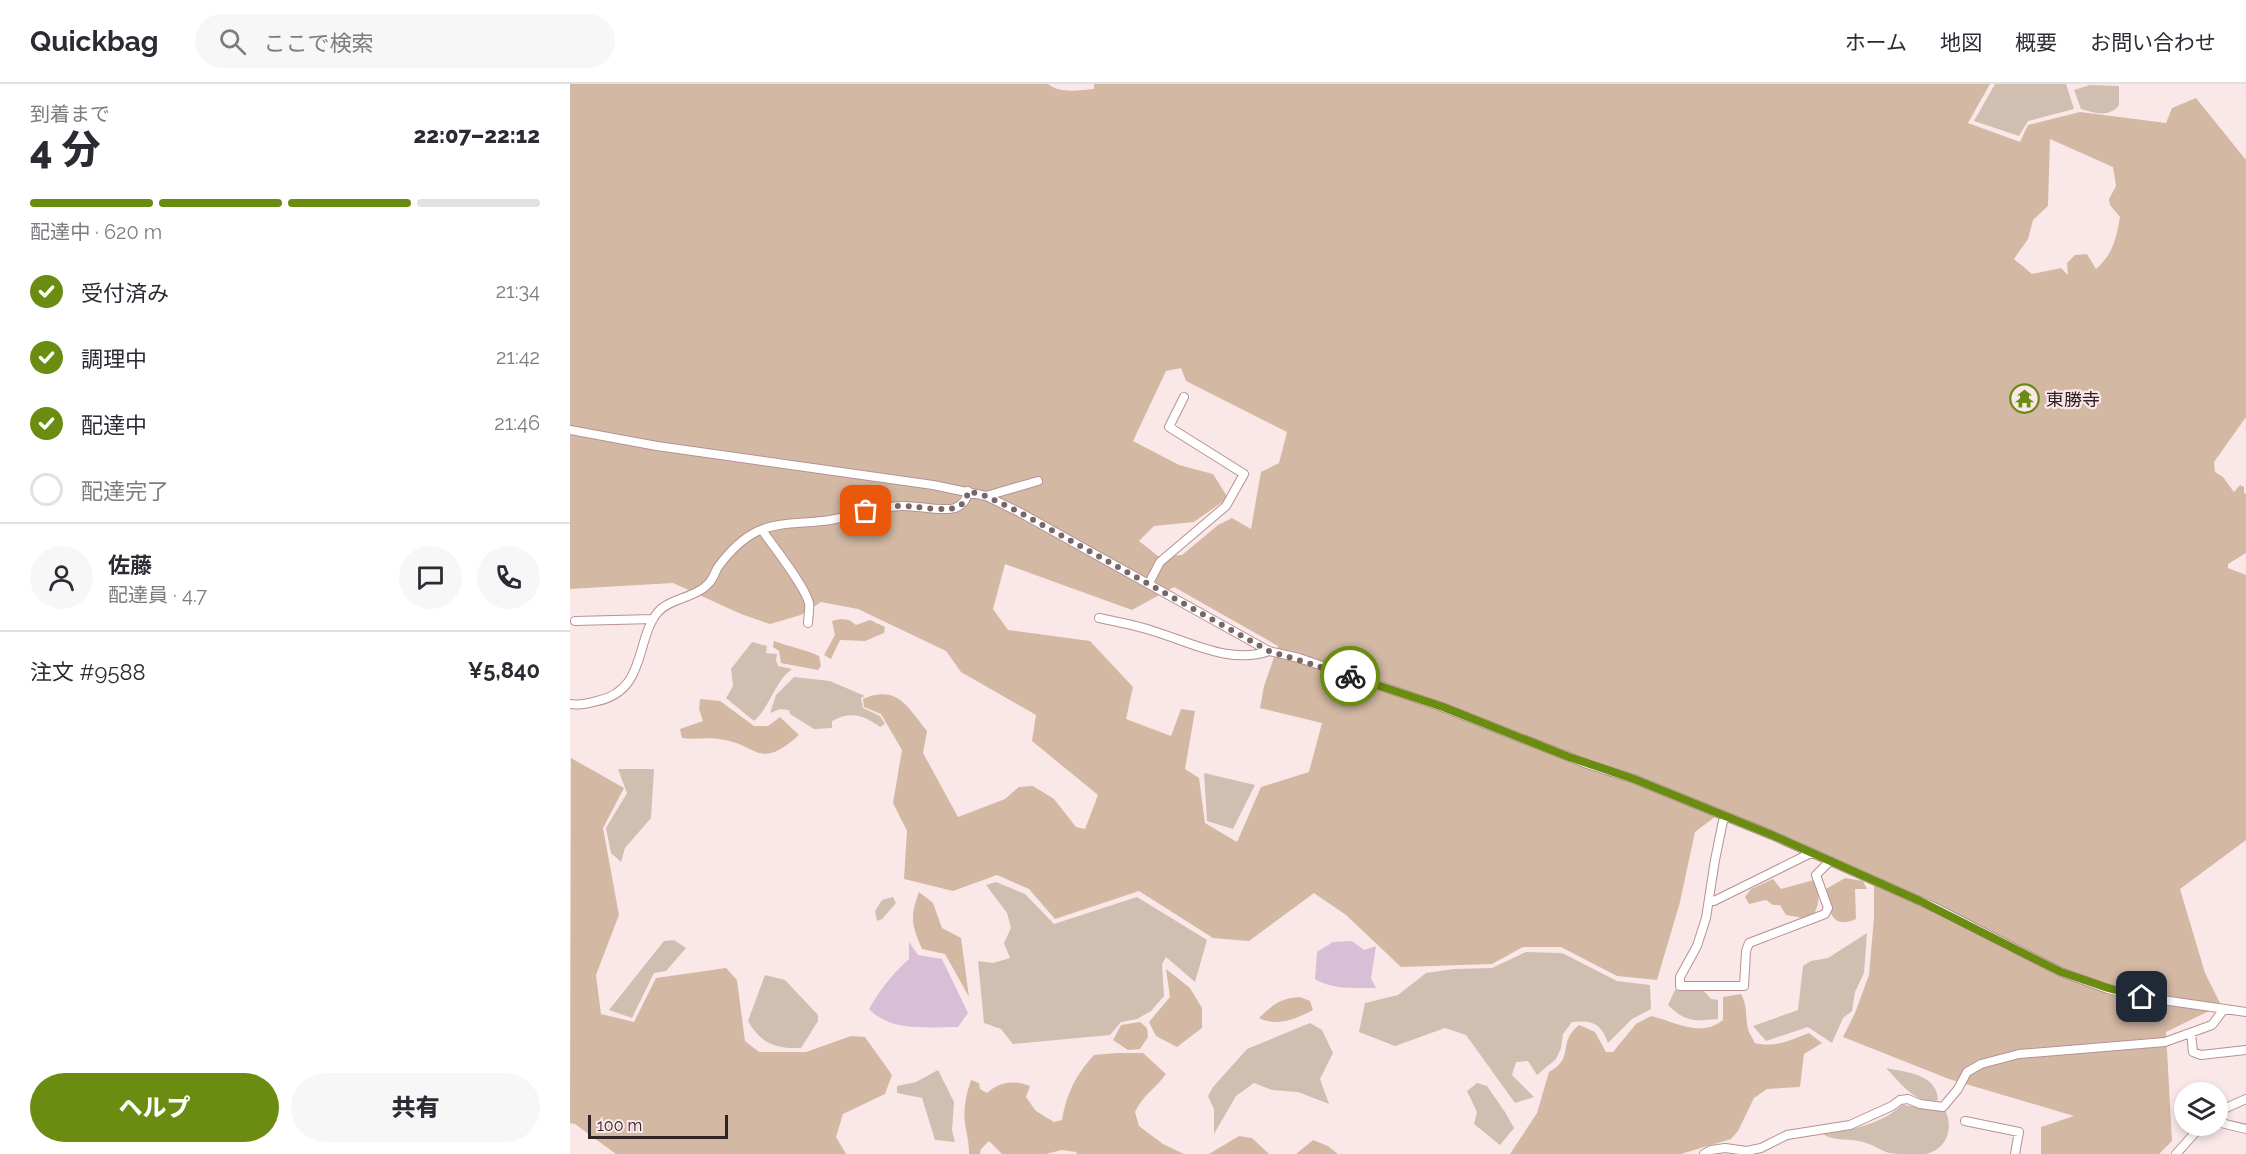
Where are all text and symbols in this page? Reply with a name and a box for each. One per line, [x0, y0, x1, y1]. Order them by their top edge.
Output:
search box [195, 14, 615, 68]
text: Quickbag [30, 25, 159, 58]
icon: search [216, 25, 249, 58]
text: ここで検索 [264, 30, 374, 56]
text: ホーム [1845, 30, 1907, 55]
text: 地図 [1940, 30, 1982, 55]
text: 概要 [2015, 30, 2057, 55]
text: お問い合わせ [2090, 30, 2216, 55]
text: 到着まで [30, 102, 110, 126]
text: 22:07–22:12 [413, 122, 540, 148]
text: 4 分 [30, 126, 101, 172]
text: 配達中 · 620 m [30, 220, 162, 244]
icon: check [30, 275, 63, 308]
text: 21:34 [496, 279, 540, 303]
text: 受付済み [81, 280, 169, 306]
icon: check [30, 341, 63, 374]
text: 21:42 [496, 345, 540, 369]
text: 調理中 [81, 346, 147, 372]
temple icon: 東勝寺 [2009, 383, 2041, 415]
place label: 東勝寺 [2046, 389, 2100, 410]
icon: check [30, 407, 63, 440]
text: 21:46 [494, 411, 540, 435]
text: 配達中 [81, 412, 147, 438]
text: 配達完了 [81, 478, 169, 504]
pin [840, 485, 891, 536]
icon: bag [849, 494, 882, 527]
button: person [30, 546, 93, 609]
button: chat [399, 546, 462, 609]
button: phone [477, 546, 540, 609]
text: 佐藤 [108, 552, 152, 578]
text: 配達員 · 4.7 [108, 583, 207, 607]
courier [1320, 646, 1380, 706]
text: ¥5,840 [468, 657, 540, 683]
text: 注文 #9588 [30, 659, 146, 685]
icon: bike [1334, 660, 1367, 693]
pin [2116, 971, 2167, 1022]
icon: home [2125, 980, 2158, 1013]
button: ヘルプ [30, 1073, 279, 1142]
button: 共有 [291, 1073, 540, 1142]
map controls [2174, 1082, 2228, 1136]
button: layers [2174, 1082, 2228, 1136]
scale bar [588, 1112, 728, 1140]
text: 100 m [597, 1116, 642, 1135]

